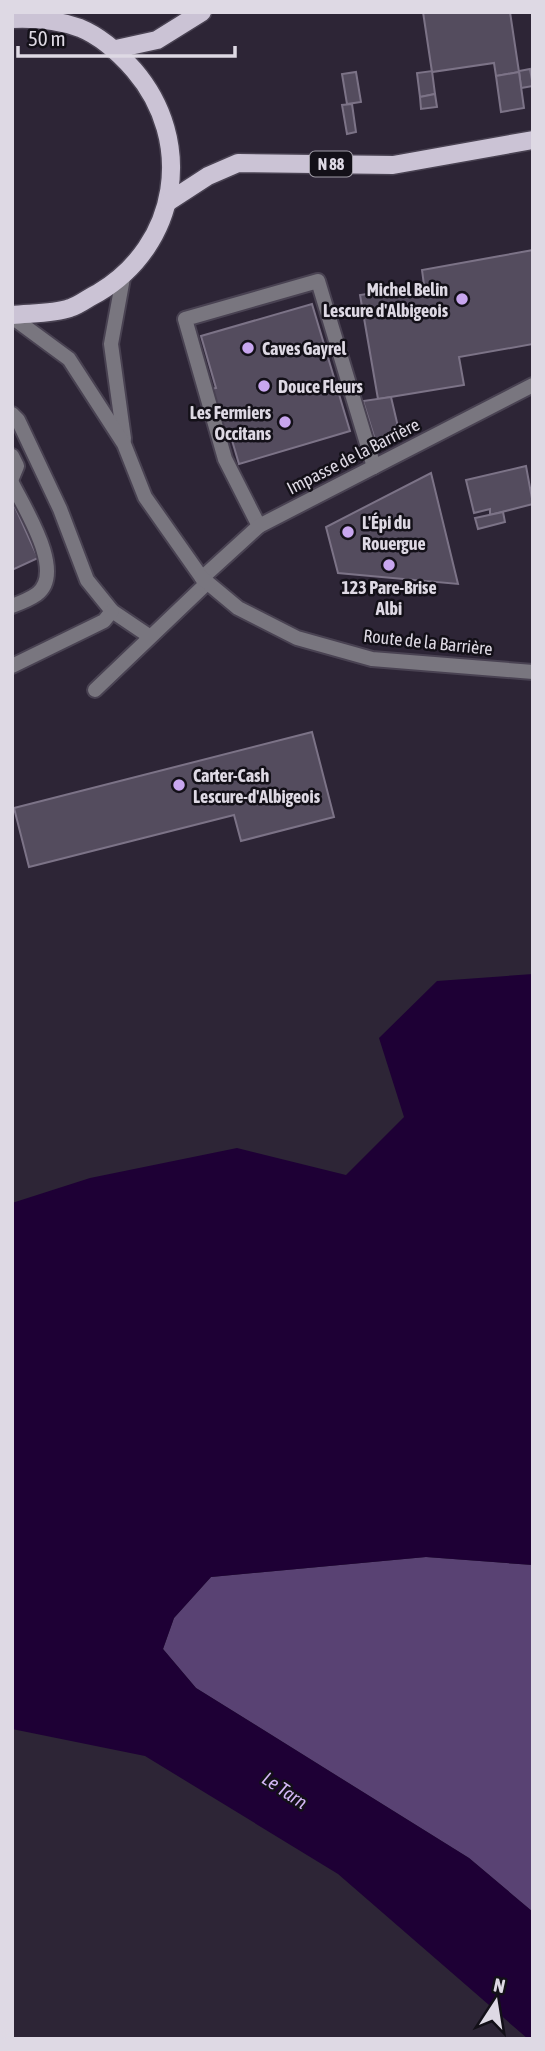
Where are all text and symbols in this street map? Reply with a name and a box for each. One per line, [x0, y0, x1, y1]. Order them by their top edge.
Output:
scale bar [18, 14, 234, 58]
text: 50 m [28, 26, 66, 50]
road number: N 88 [310, 152, 352, 176]
place label: Michel Belin Lescure d'Albigeois [323, 279, 449, 321]
marker: Michel Belin Lescure d'Albigeois [454, 291, 470, 307]
place label: Caves Gayrel [262, 338, 347, 359]
marker: Caves Gayrel [240, 340, 256, 356]
place label: Douce Fleurs [278, 376, 364, 397]
marker: Douce Fleurs [256, 378, 272, 394]
place label: Les Fermiers Occitans [190, 402, 272, 444]
marker: Les Fermiers Occitans [277, 414, 293, 430]
street label: Impasse de la Barrière [283, 414, 423, 498]
place label: L'Épi du Rouergue [362, 512, 426, 554]
marker: L'Épi du Rouergue [340, 524, 356, 540]
marker: 123 Pare-Brise Albi [381, 557, 397, 573]
place label: 123 Pare-Brise Albi [341, 577, 437, 619]
street label: Route de la Barrière [362, 625, 494, 659]
place label: Carter-Cash Lescure-d'Albigeois [193, 765, 321, 807]
marker: Carter-Cash Lescure-d'Albigeois [171, 777, 187, 793]
water label: Le Tarn [258, 1767, 312, 1813]
north arrow [461, 1967, 531, 2037]
text: N [492, 1973, 507, 1997]

